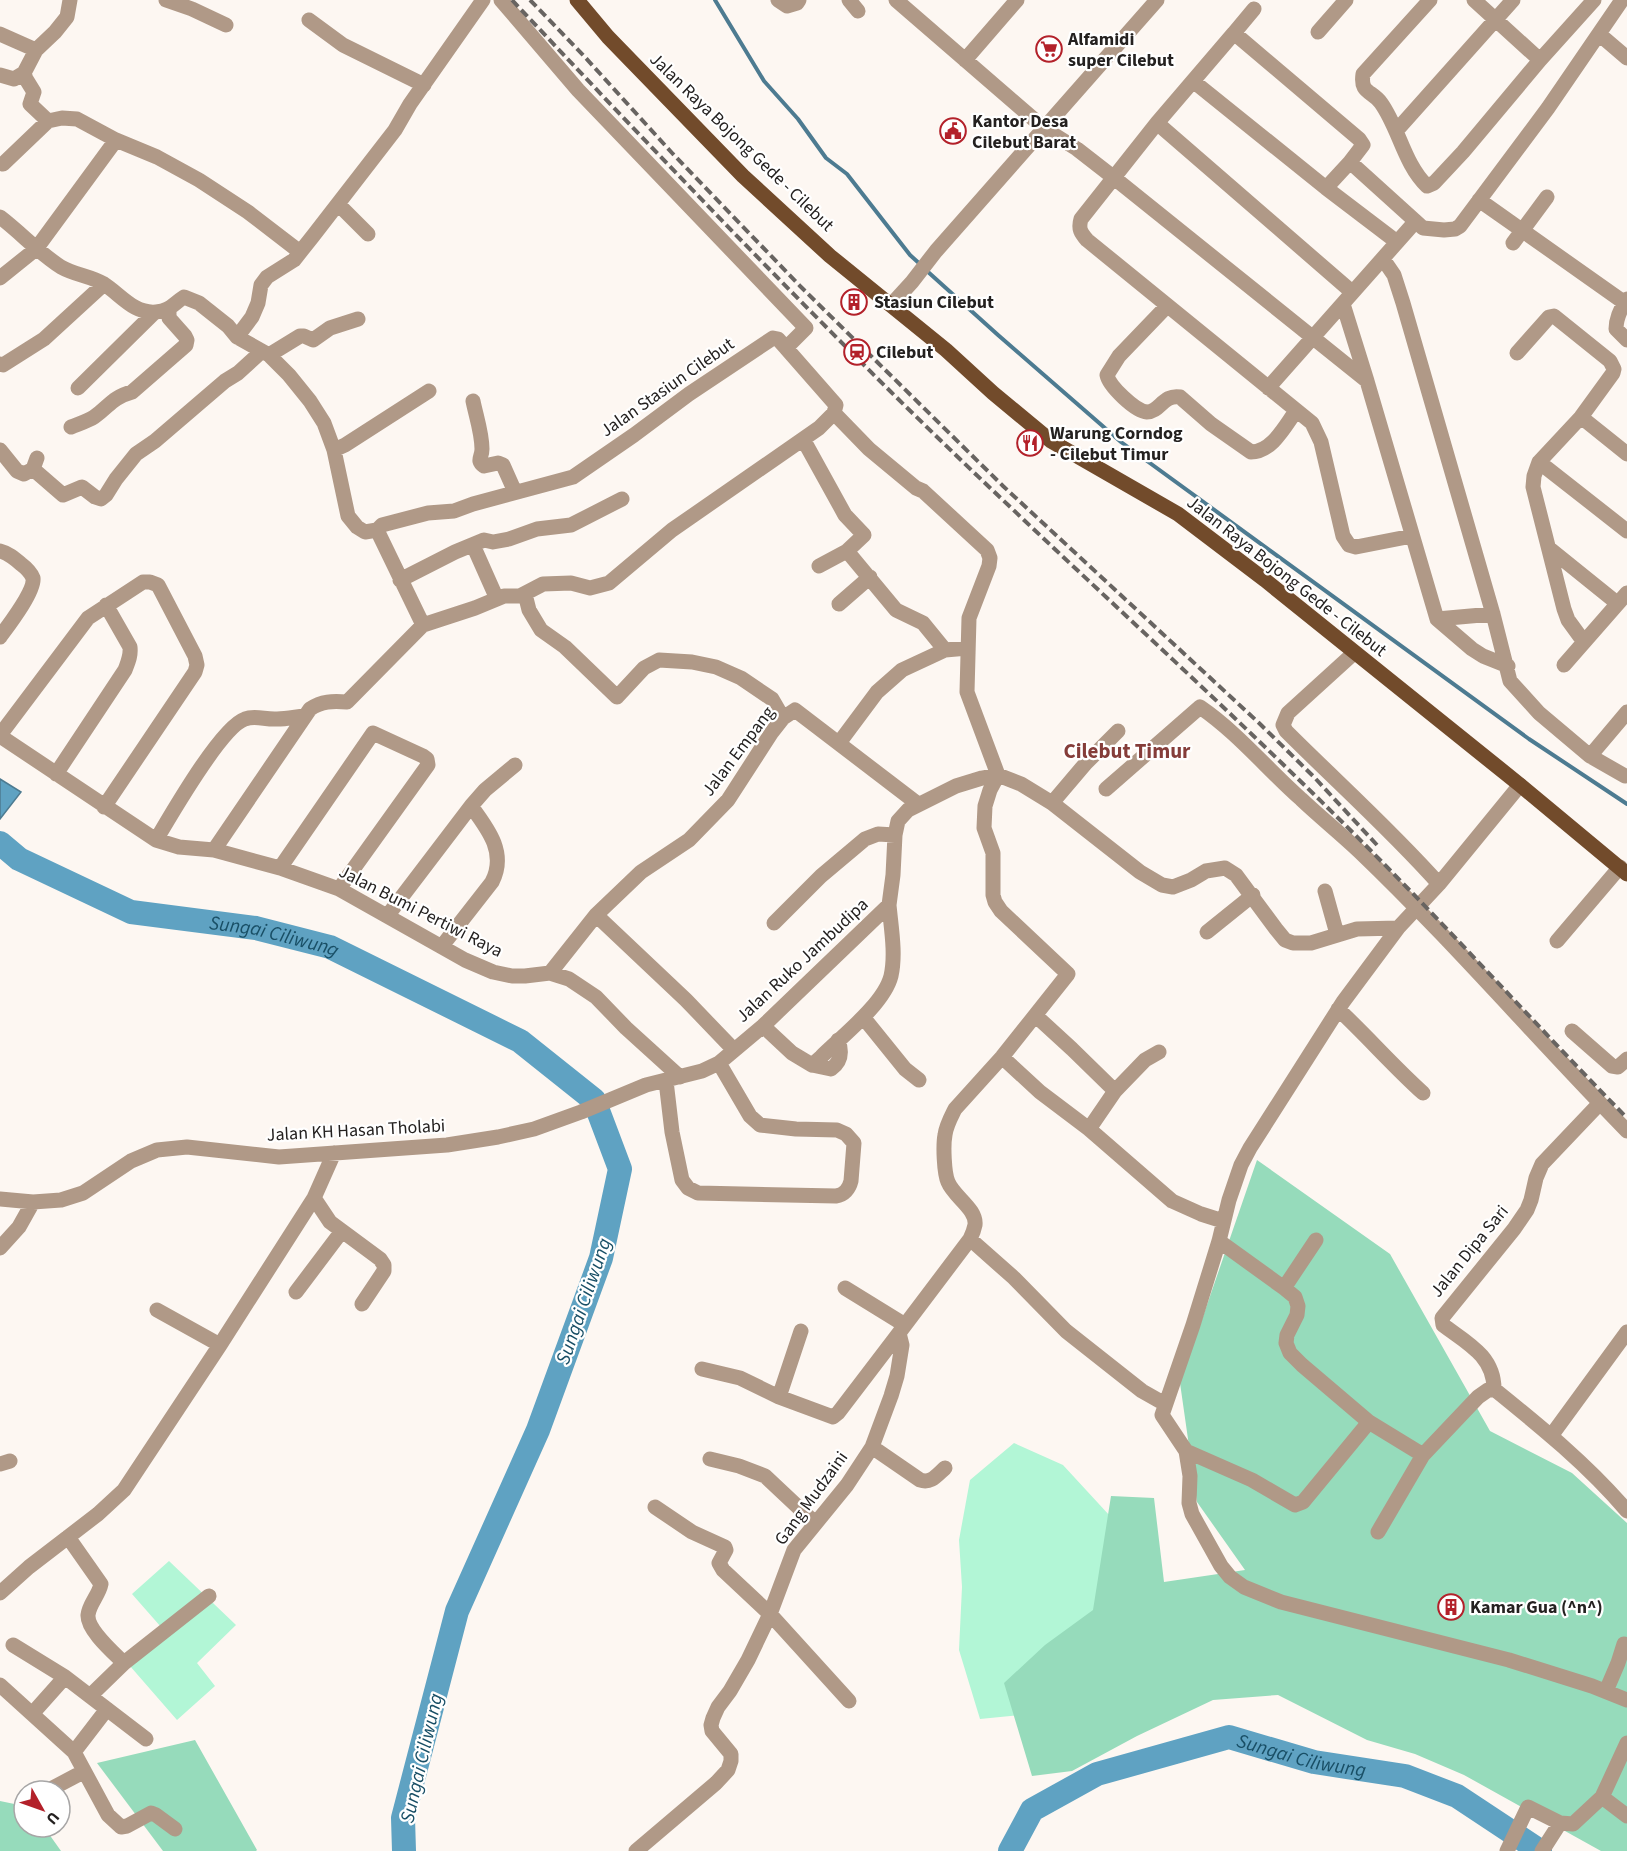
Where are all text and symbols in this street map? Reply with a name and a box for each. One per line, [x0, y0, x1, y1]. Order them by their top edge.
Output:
place label: Alfamidi super Cilebut [1067, 27, 1174, 73]
supermarket icon: Alfamidi super Cilebut [1034, 34, 1064, 64]
street label: Jalan Raya Bojong Gede - Cilebut [644, 47, 839, 237]
place label: Kantor Desa Cilebut Barat [972, 109, 1076, 155]
public building icon: Kantor Desa Cilebut Barat [938, 116, 968, 146]
building icon: Stasiun Cilebut [839, 287, 869, 317]
place label: Stasiun Cilebut [874, 290, 994, 315]
street label: Jalan Stasiun Cilebut [595, 332, 739, 443]
station icon: Cilebut [842, 337, 872, 367]
place label: Cilebut [876, 340, 933, 365]
place label: Warung Corndog - Cilebut Timur [1050, 421, 1183, 467]
restaurant icon: Warung Corndog - Cilebut Timur [1015, 428, 1045, 458]
street label: Jalan Raya Bojong Gede - Cilebut [1181, 490, 1392, 662]
street label: Jalan Empang [696, 701, 781, 802]
district label: Cilebut Timur [1064, 736, 1191, 766]
street label: Jalan Bumi Pertiwi Raya [334, 859, 507, 964]
street label: Jalan Ruko Jambudipa [731, 892, 874, 1028]
water label: Sungai Ciliwung [208, 909, 344, 964]
street label: Jalan KH Hasan Tholabi [266, 1113, 446, 1148]
street label: Jalan Dipa Sari [1424, 1200, 1514, 1303]
water label: Sungai Ciliwung [549, 1234, 619, 1368]
street label: Gang Mudzaini [769, 1446, 854, 1550]
building icon: Kamar Gua (^n^) [1436, 1592, 1466, 1622]
place label: Kamar Gua (^n^) [1470, 1595, 1603, 1620]
water label: Sungai Ciliwung [393, 1691, 450, 1826]
water label: Sungai Ciliwung [1233, 1727, 1368, 1785]
north arrow [12, 1779, 72, 1839]
text: U [41, 1807, 65, 1829]

